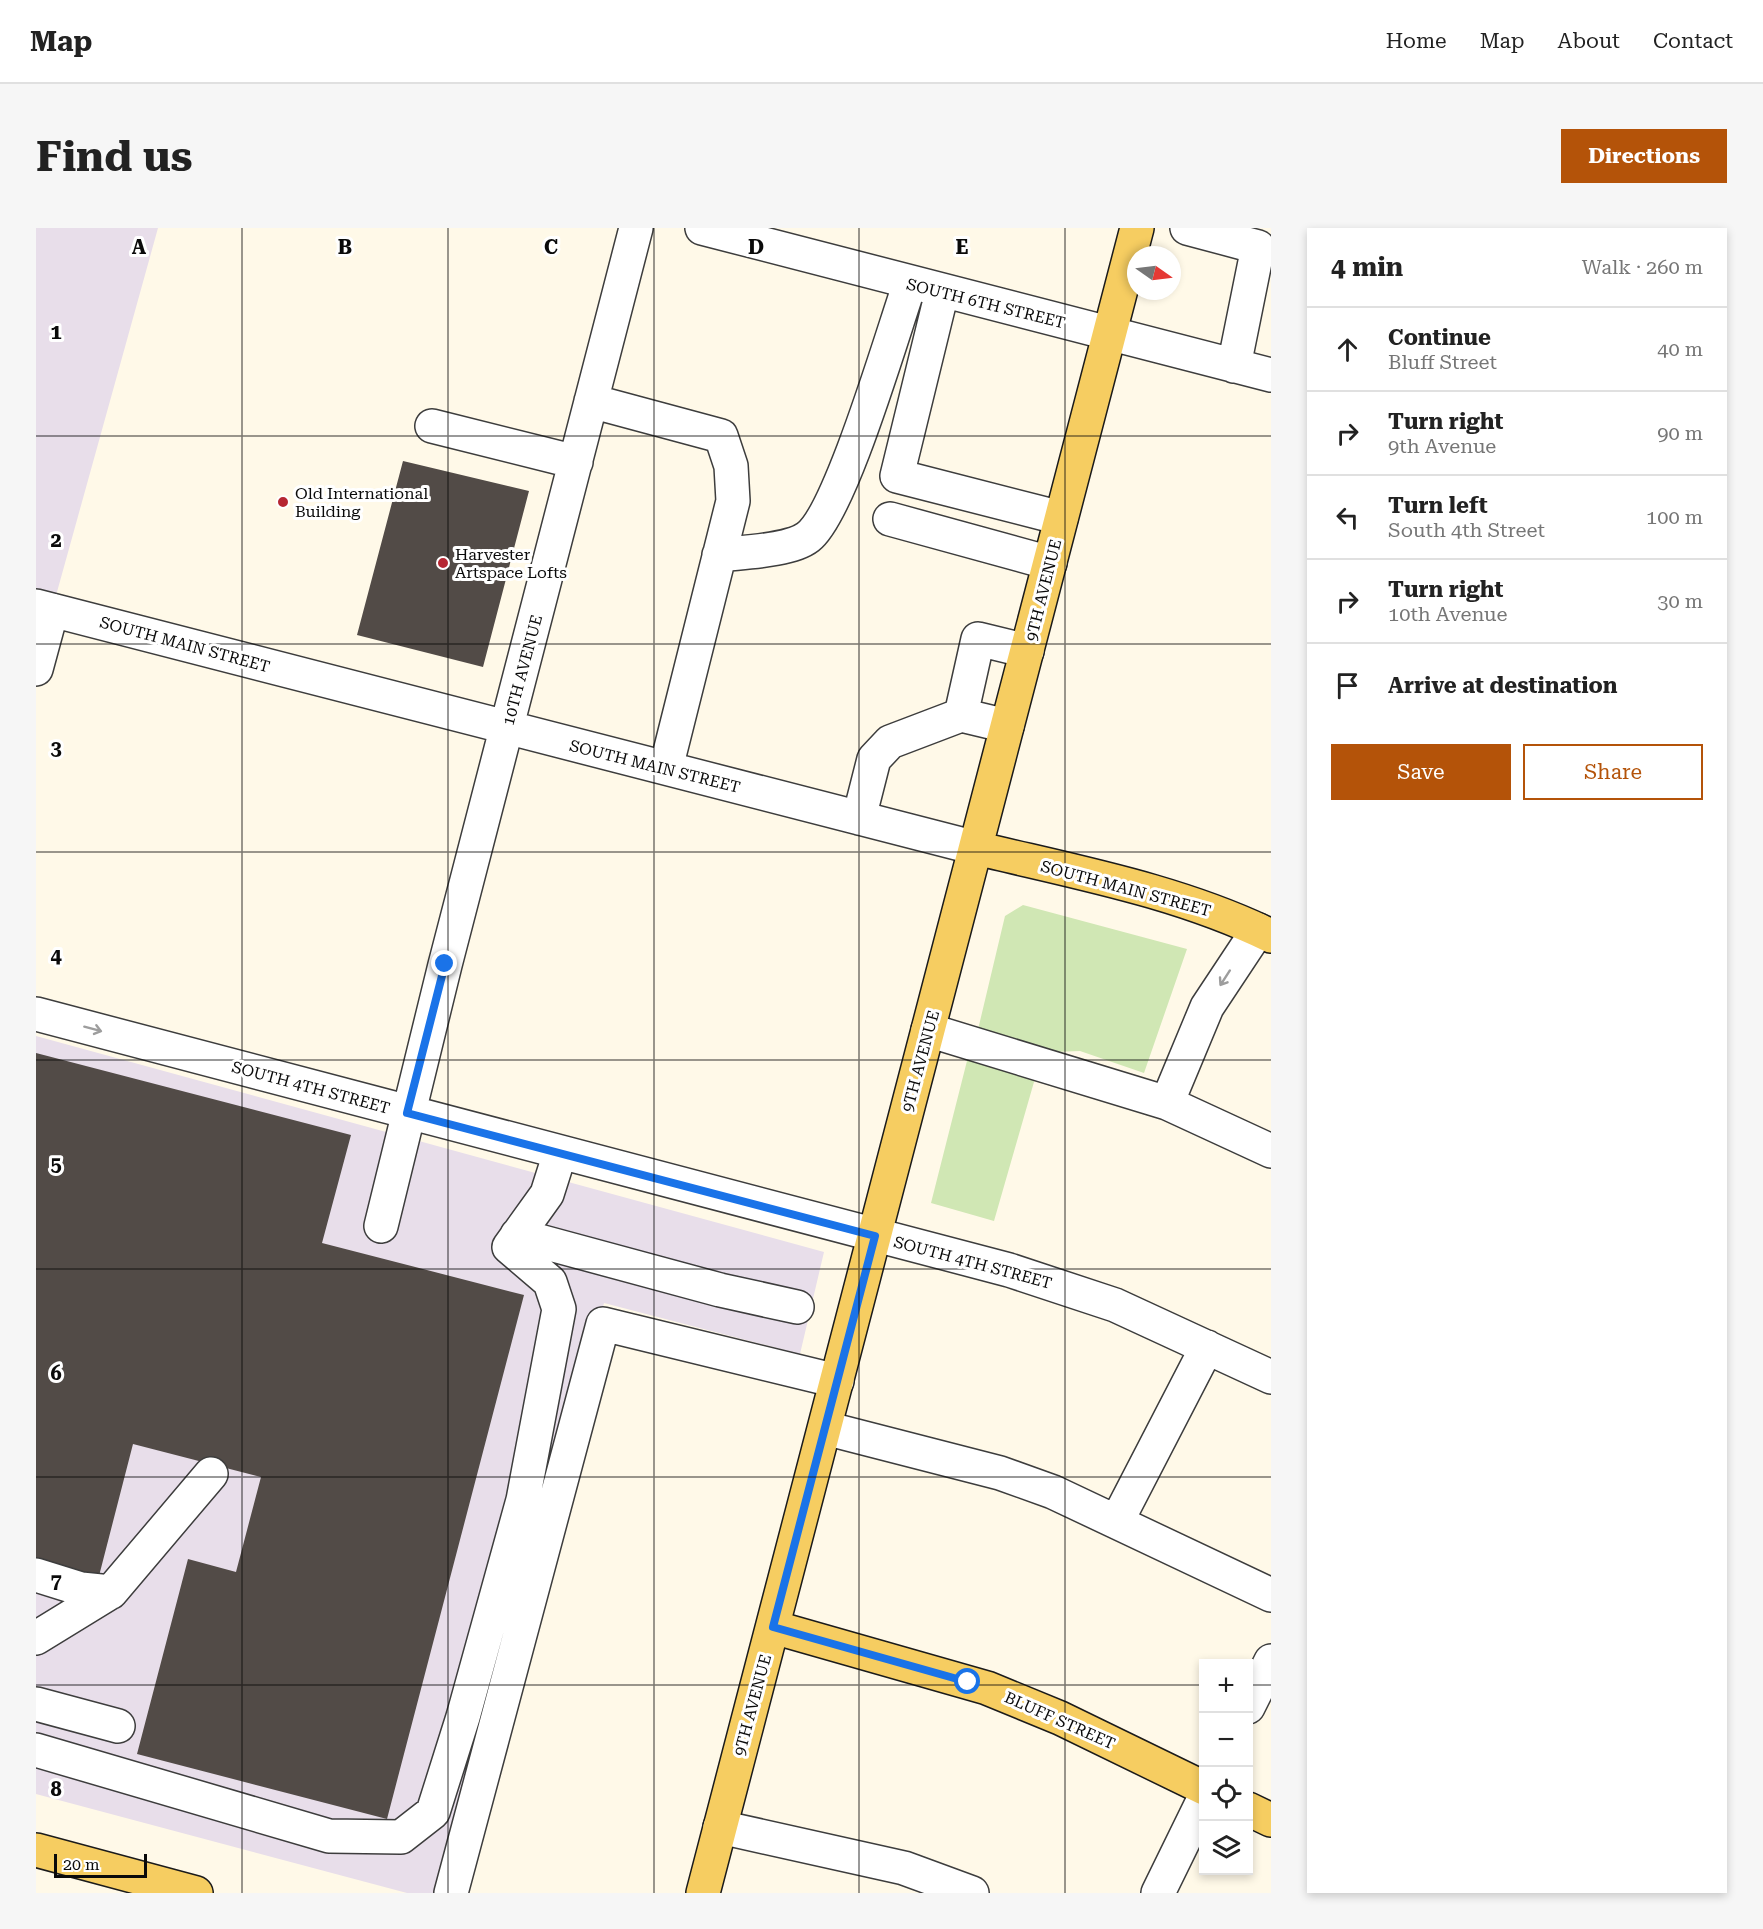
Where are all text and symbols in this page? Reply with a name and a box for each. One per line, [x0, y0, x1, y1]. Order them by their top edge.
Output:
text: Map [30, 25, 92, 58]
text: Home [1386, 29, 1447, 53]
text: Map [1480, 29, 1525, 53]
text: About [1558, 29, 1620, 53]
text: Contact [1653, 29, 1733, 53]
button: Directions [1561, 129, 1727, 183]
text: Find us [36, 132, 193, 181]
text: A [132, 235, 147, 259]
text: B [338, 235, 352, 259]
text: C [544, 235, 558, 259]
text: D [748, 235, 764, 259]
text: E [956, 235, 969, 259]
north arrow [1127, 246, 1181, 300]
text: 4 min [1331, 252, 1403, 282]
text: Walk · 260 m [1582, 255, 1703, 279]
street label: SOUTH 6TH STREET [904, 275, 1068, 332]
text: 1 [50, 320, 62, 344]
text: Continue [1388, 325, 1491, 350]
icon: ahead [1331, 333, 1364, 366]
text: 40 m [1657, 337, 1703, 361]
text: Bluff Street [1388, 350, 1497, 374]
text: Turn right [1388, 409, 1503, 434]
icon: right [1331, 417, 1364, 450]
text: 90 m [1657, 421, 1703, 445]
text: 9th Avenue [1388, 434, 1496, 458]
place label: Old International Building [295, 484, 428, 521]
text: Turn left [1388, 493, 1488, 518]
marker: Old International Building [276, 495, 290, 509]
icon: left [1331, 501, 1364, 534]
text: 100 m [1646, 505, 1703, 529]
text: South 4th Street [1388, 518, 1545, 542]
text: 2 [50, 528, 62, 552]
street label: 9TH AVENUE [1022, 537, 1065, 643]
place label: Harvester Artspace Lofts [455, 545, 567, 582]
marker: Harvester Artspace Lofts [436, 556, 450, 570]
text: Turn right [1388, 577, 1503, 602]
icon: right [1331, 585, 1364, 618]
text: 30 m [1657, 589, 1703, 613]
text: 10th Avenue [1388, 602, 1508, 626]
street label: SOUTH MAIN STREET [98, 613, 272, 676]
street label: 10TH AVENUE [499, 613, 546, 727]
icon: arrive [1331, 669, 1364, 702]
text: Arrive at destination [1388, 673, 1617, 698]
text: 3 [50, 736, 62, 760]
street label: SOUTH MAIN STREET [568, 736, 743, 797]
button: Save [1331, 744, 1511, 800]
button: Share [1523, 744, 1703, 800]
street label: SOUTH MAIN STREET [1039, 857, 1213, 920]
text: 4 [50, 944, 62, 968]
route end [431, 950, 457, 976]
one-way arrow [1218, 969, 1230, 986]
street label: 9TH AVENUE [898, 1008, 943, 1114]
one-way arrow [83, 1024, 102, 1035]
street label: SOUTH 4TH STREET [230, 1057, 392, 1118]
text: 5 [50, 1152, 62, 1176]
street label: SOUTH 4TH STREET [892, 1232, 1054, 1293]
text: 6 [50, 1361, 62, 1385]
text: 7 [50, 1569, 62, 1593]
street label: 9TH AVENUE [730, 1652, 775, 1758]
map controls [1199, 1659, 1253, 1875]
button: + [1199, 1659, 1253, 1713]
route start [954, 1668, 980, 1694]
street label: BLUFF STREET [1002, 1688, 1118, 1753]
button: − [1199, 1713, 1253, 1767]
button: locate [1199, 1767, 1253, 1821]
text: 8 [50, 1777, 62, 1801]
button: layers [1199, 1821, 1253, 1875]
scale bar [54, 1851, 147, 1878]
text: 20 m [63, 1855, 100, 1874]

